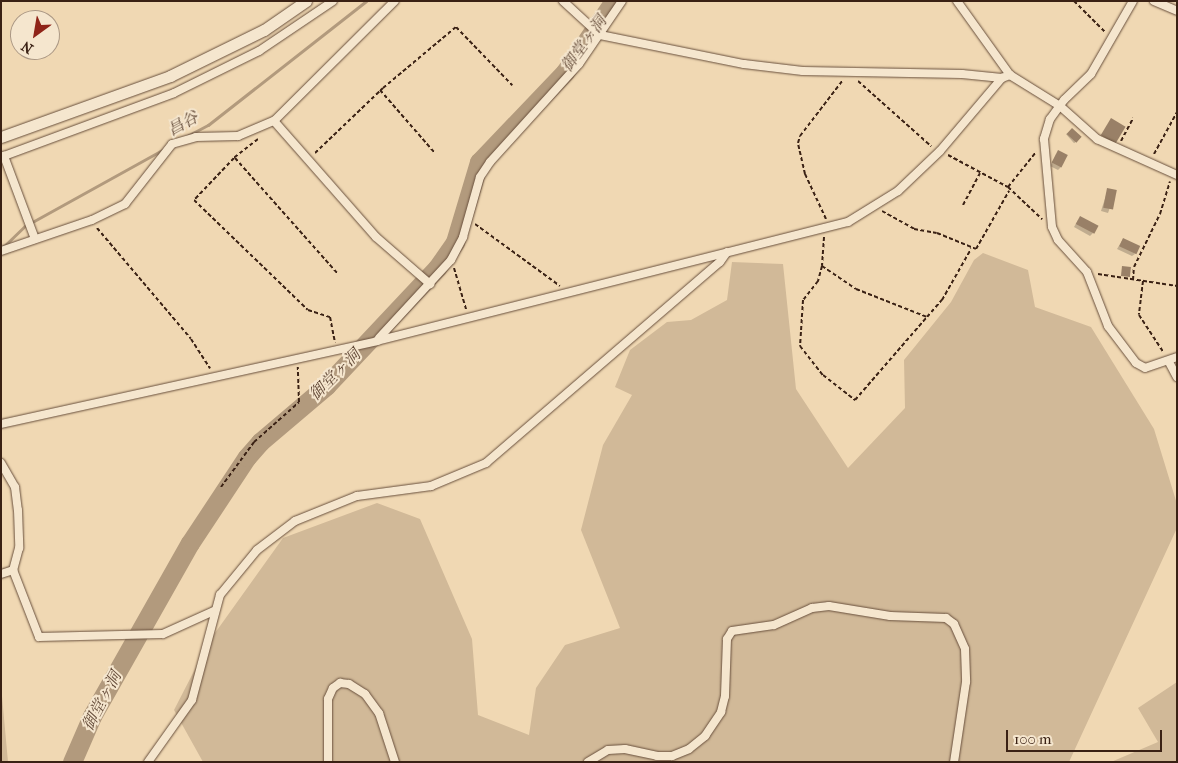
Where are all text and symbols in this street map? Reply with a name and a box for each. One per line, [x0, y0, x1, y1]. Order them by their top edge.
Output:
north arrow [10, 10, 60, 60]
water label: 御堂ヶ洞 [557, 12, 611, 76]
text: N [18, 37, 36, 57]
water label: 昌谷 [164, 108, 202, 140]
water label: 御堂ヶ洞 [306, 346, 364, 404]
water label: 御堂ヶ洞 [79, 668, 125, 734]
scale bar [1008, 720, 1164, 752]
text: 100 m [1014, 730, 1052, 748]

